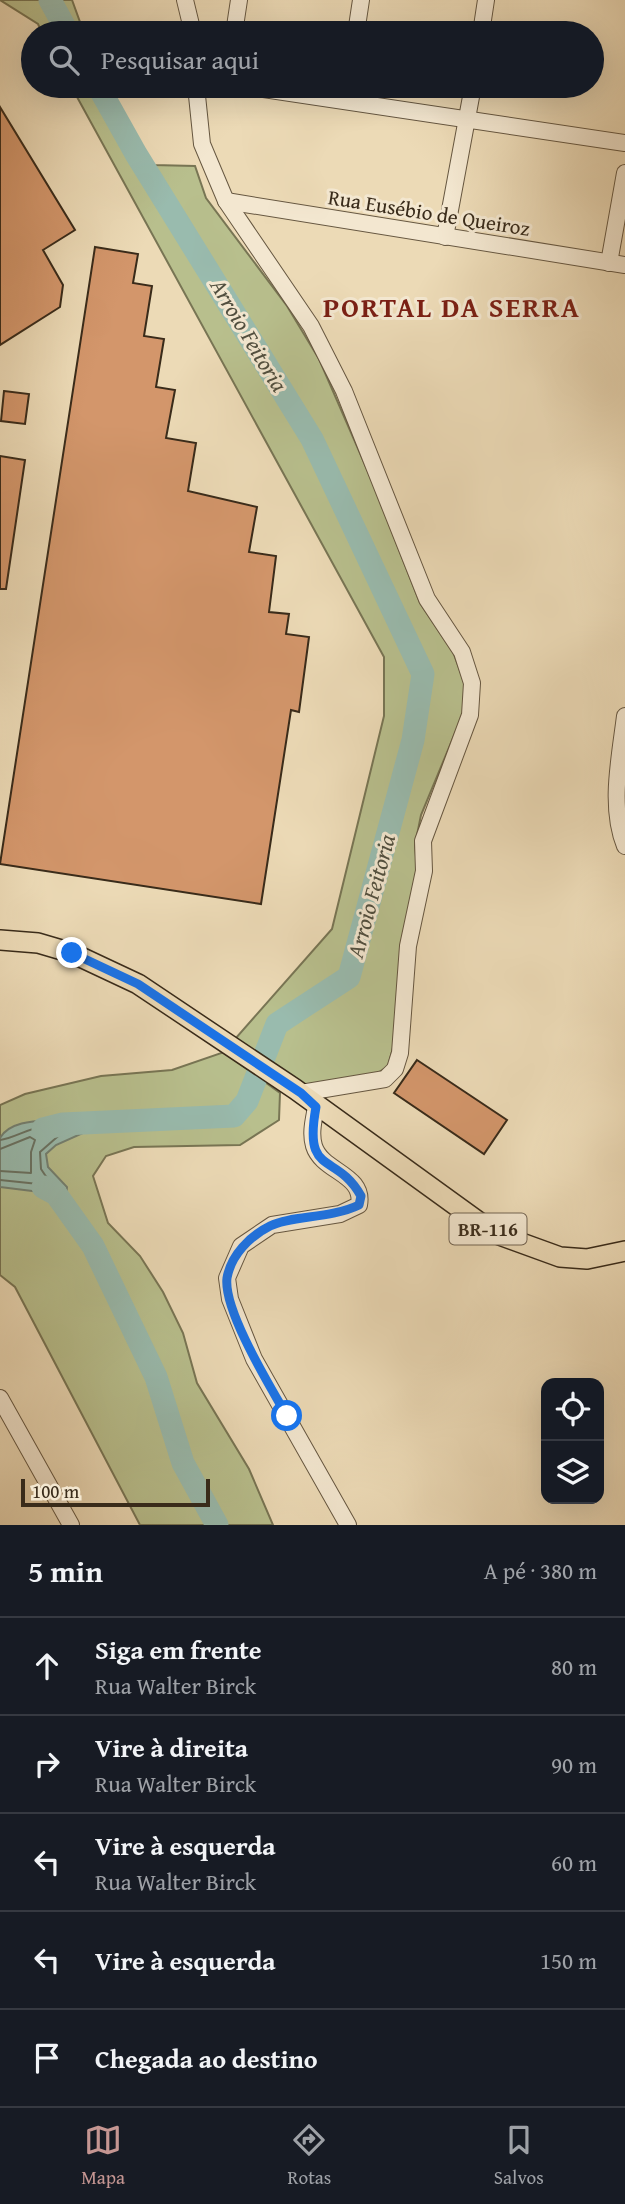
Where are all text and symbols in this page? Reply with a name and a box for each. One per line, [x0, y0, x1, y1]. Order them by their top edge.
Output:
search box [21, 21, 604, 98]
text: Pesquisar aqui [101, 40, 259, 79]
icon: search [45, 41, 83, 79]
street label: Rua Eusébio de Queiroz [326, 181, 532, 244]
water label: Arroio Feitoria [202, 271, 296, 398]
district label: PORTAL DA SERRA [323, 286, 581, 327]
water label: Arroio Feitoria [338, 830, 403, 962]
route end [56, 937, 87, 968]
road number: BR-116 [449, 1214, 526, 1245]
map controls [541, 1378, 604, 1504]
button: locate [541, 1378, 604, 1441]
route start [271, 1400, 302, 1431]
button: layers [541, 1441, 604, 1504]
scale bar [21, 1476, 210, 1508]
text: 100 m [32, 1477, 79, 1505]
text: 5 min [28, 1549, 103, 1593]
text: A pé · 380 m [484, 1554, 597, 1587]
text: Siga em frente [95, 1630, 262, 1669]
icon: ahead [28, 1647, 66, 1685]
text: 80 m [551, 1650, 597, 1683]
text: Rua Walter Birck [95, 1669, 256, 1702]
text: Vire à direita [95, 1728, 248, 1767]
icon: right [28, 1745, 66, 1783]
text: 90 m [551, 1748, 597, 1781]
text: Rua Walter Birck [95, 1767, 256, 1800]
text: Vire à esquerda [95, 1826, 276, 1865]
icon: left [28, 1843, 66, 1881]
text: 60 m [551, 1846, 597, 1879]
text: Rua Walter Birck [95, 1865, 256, 1898]
icon: left [28, 1941, 66, 1979]
text: Vire à esquerda [95, 1941, 276, 1980]
text: 150 m [540, 1944, 597, 1977]
icon: arrive [28, 2039, 66, 2077]
text: Chegada ao destino [95, 2039, 318, 2078]
tab: Mapa [81, 2121, 125, 2191]
tab: Rotas [288, 2121, 331, 2191]
tab: Salvos [494, 2121, 544, 2191]

